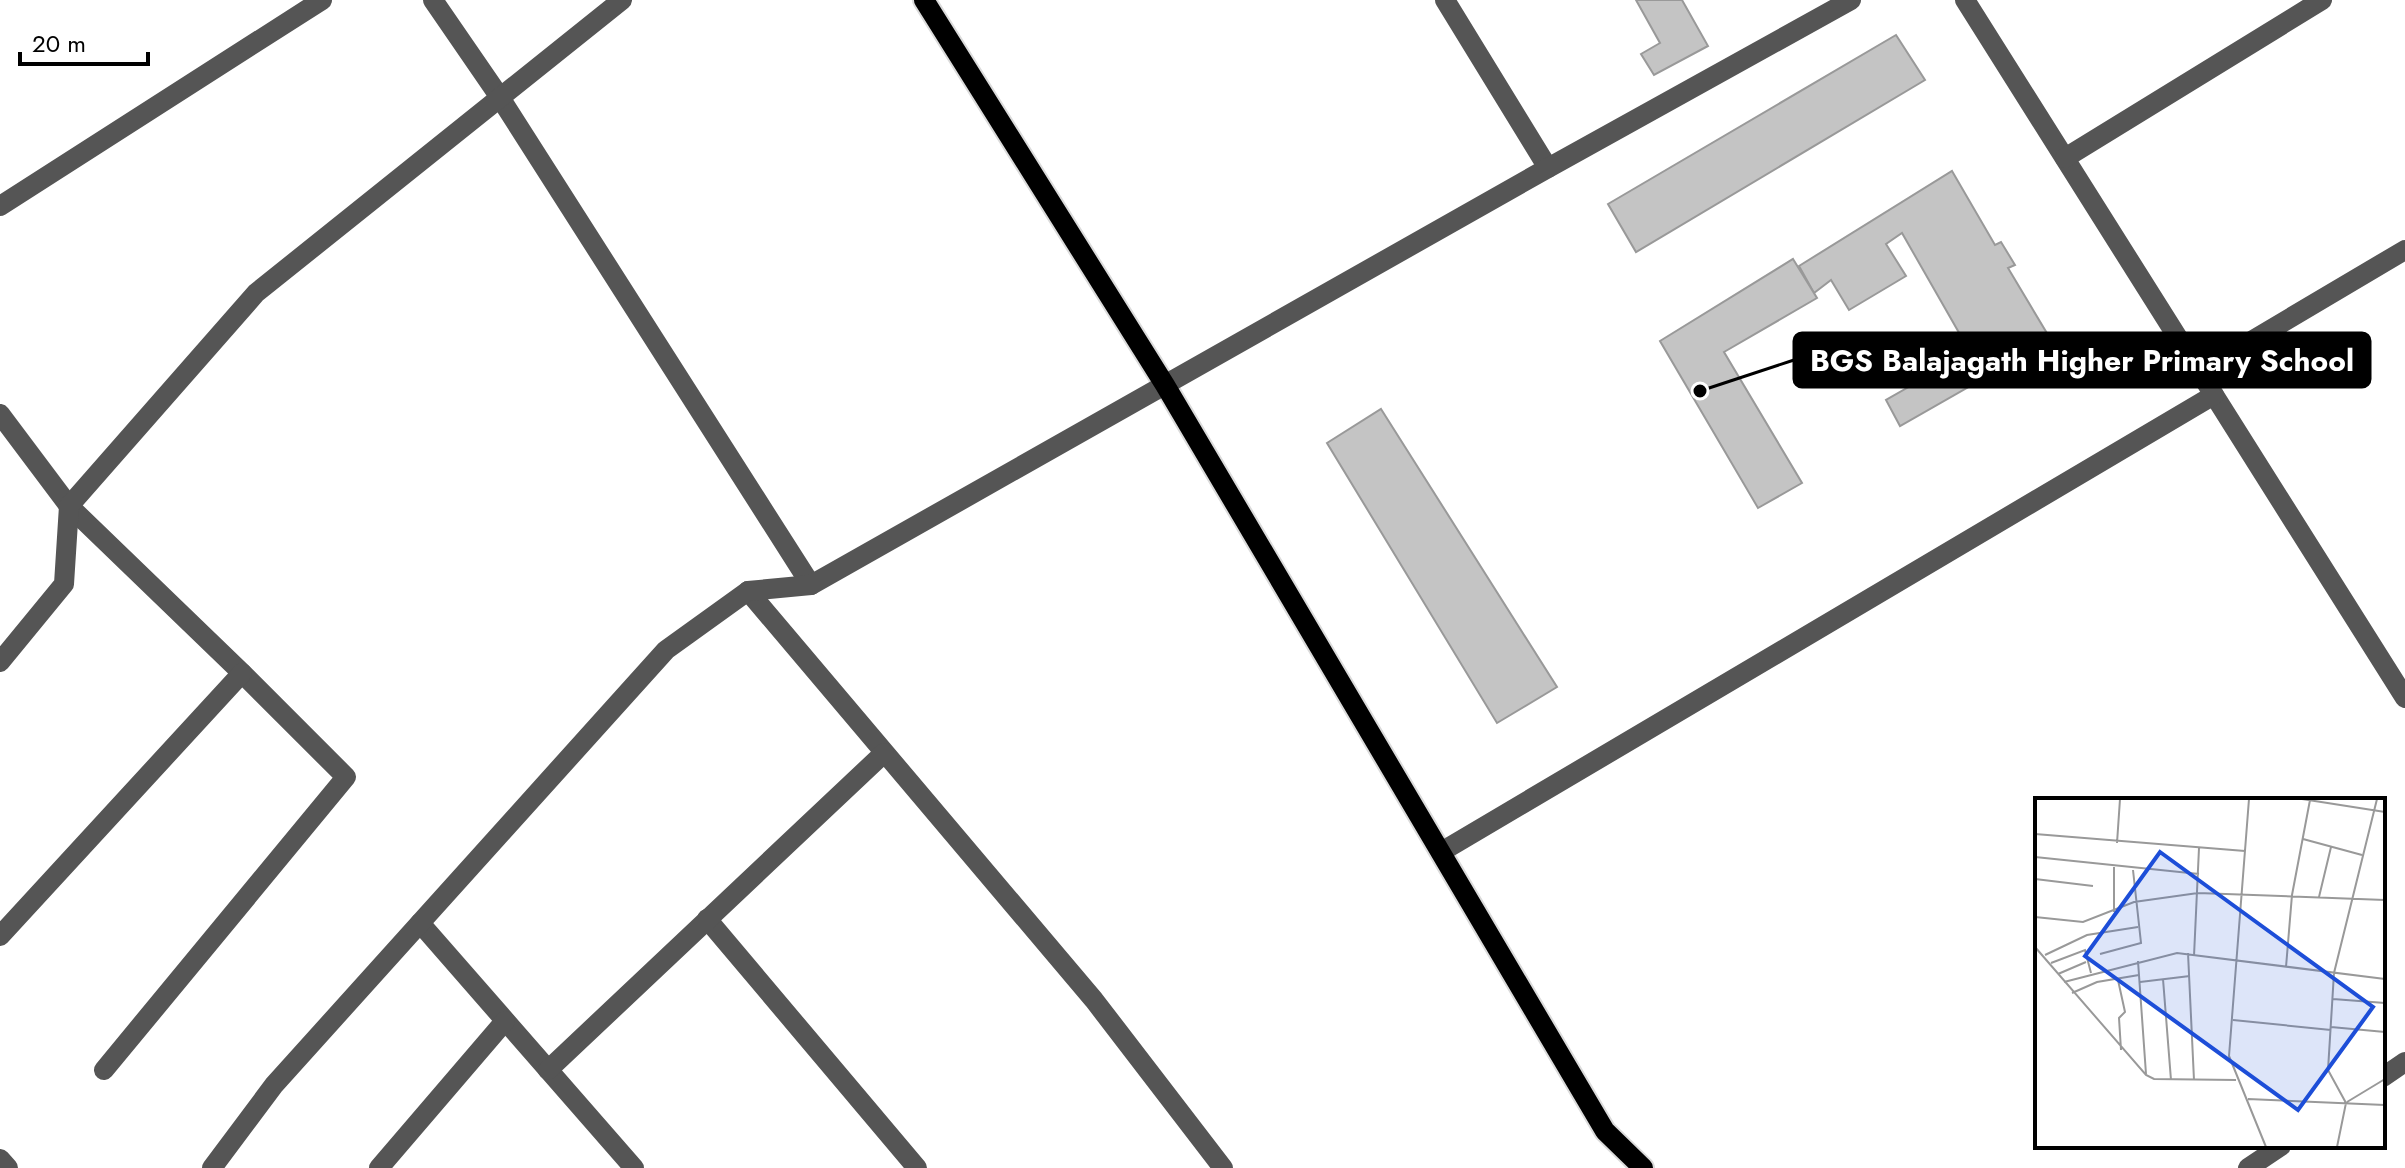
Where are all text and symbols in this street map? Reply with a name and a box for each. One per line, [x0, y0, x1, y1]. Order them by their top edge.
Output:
scale bar [20, 16, 148, 66]
text: 20 m [32, 26, 86, 61]
callout: BGS Balajagath Higher Primary School [1794, 333, 2370, 387]
text: BGS Balajagath Higher Primary School [1810, 339, 2354, 382]
inset map [2035, 798, 2385, 1148]

